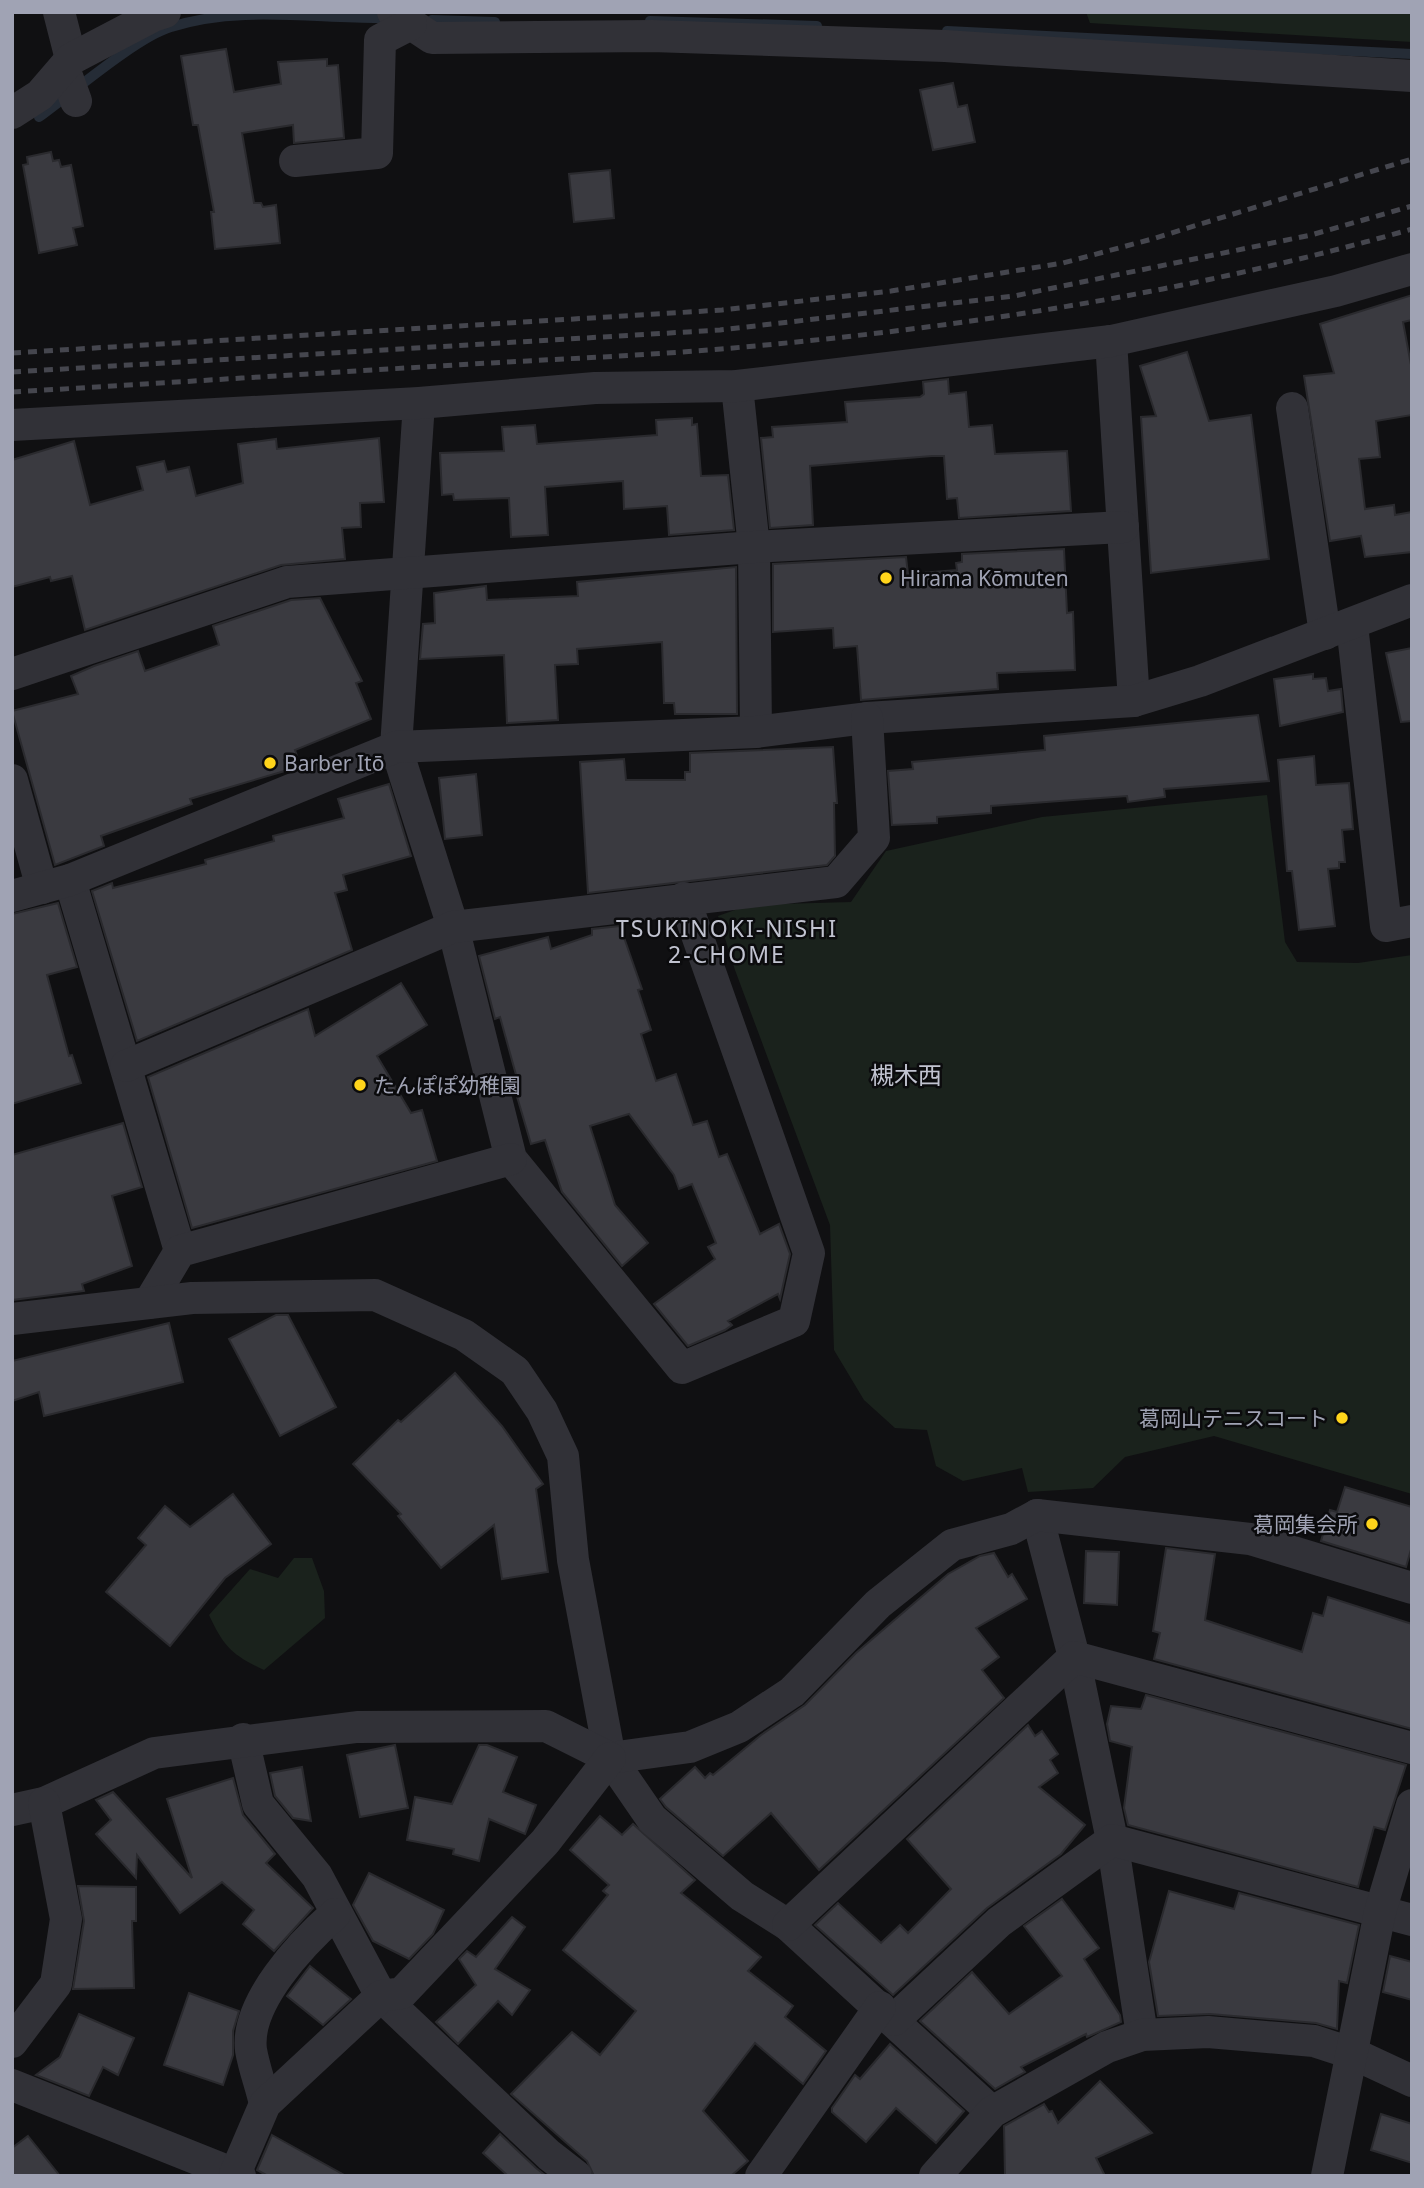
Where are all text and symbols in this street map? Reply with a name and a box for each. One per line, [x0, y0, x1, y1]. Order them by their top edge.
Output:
place label: Hirama Kōmuten [900, 564, 1069, 592]
marker: Hirama Kōmuten [878, 570, 894, 586]
place label: Barber Itō [284, 749, 384, 777]
marker: Barber Itō [262, 755, 278, 771]
district label: TSUKINOKI-NISHI 2-CHOME [616, 912, 838, 970]
district label: 槻木西 [870, 1058, 942, 1091]
place label: たんぽぽ幼稚園 [374, 1071, 521, 1099]
marker: たんぽぽ幼稚園 [352, 1077, 368, 1093]
place label: 葛岡山テニスコート [1139, 1404, 1328, 1432]
marker: 葛岡山テニスコート [1334, 1410, 1350, 1426]
place label: 葛岡集会所 [1253, 1510, 1358, 1538]
marker: 葛岡集会所 [1364, 1516, 1380, 1532]

